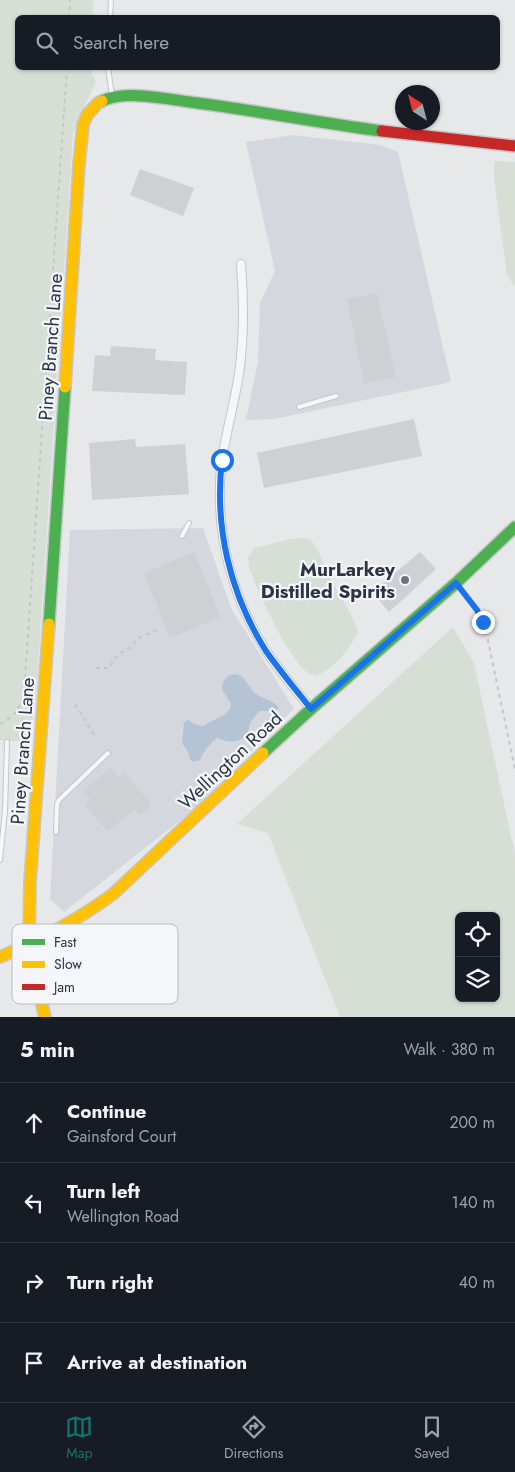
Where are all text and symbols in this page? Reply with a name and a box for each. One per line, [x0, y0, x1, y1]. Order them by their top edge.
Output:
search box [15, 15, 500, 70]
icon: search [33, 29, 61, 57]
text: Search here [73, 29, 169, 56]
north arrow [395, 85, 440, 130]
street label: Piney Branch Lane [32, 272, 69, 421]
route start [211, 449, 234, 472]
place label: MurLarkey Distilled Spirits [261, 556, 396, 605]
marker: MurLarkey Distilled Spirits [399, 574, 411, 586]
route end [472, 611, 495, 634]
street label: Piney Branch Lane [4, 676, 41, 825]
street label: Wellington Road [172, 705, 288, 816]
map controls [455, 912, 500, 1002]
button: locate [455, 912, 500, 957]
legend [12, 924, 178, 1004]
text: Fast [54, 932, 77, 952]
text: Slow [54, 954, 82, 974]
button: layers [455, 957, 500, 1002]
text: Jam [52, 977, 75, 997]
text: 5 min [20, 1035, 75, 1065]
text: Walk · 380 m [404, 1038, 495, 1061]
text: Continue [67, 1098, 146, 1125]
icon: ahead [20, 1109, 48, 1137]
text: 200 m [449, 1111, 495, 1134]
text: Gainsford Court [67, 1125, 176, 1148]
text: Turn left [67, 1178, 140, 1205]
icon: left [20, 1189, 48, 1217]
text: 140 m [452, 1191, 495, 1214]
text: Wellington Road [67, 1205, 179, 1228]
icon: right [20, 1269, 48, 1297]
text: Turn right [67, 1269, 153, 1296]
text: 40 m [459, 1271, 495, 1294]
icon: arrive [20, 1349, 48, 1377]
text: Arrive at destination [67, 1349, 247, 1376]
tab: Map [65, 1413, 93, 1463]
tab: Directions [224, 1413, 283, 1463]
tab: Saved [414, 1413, 450, 1463]

